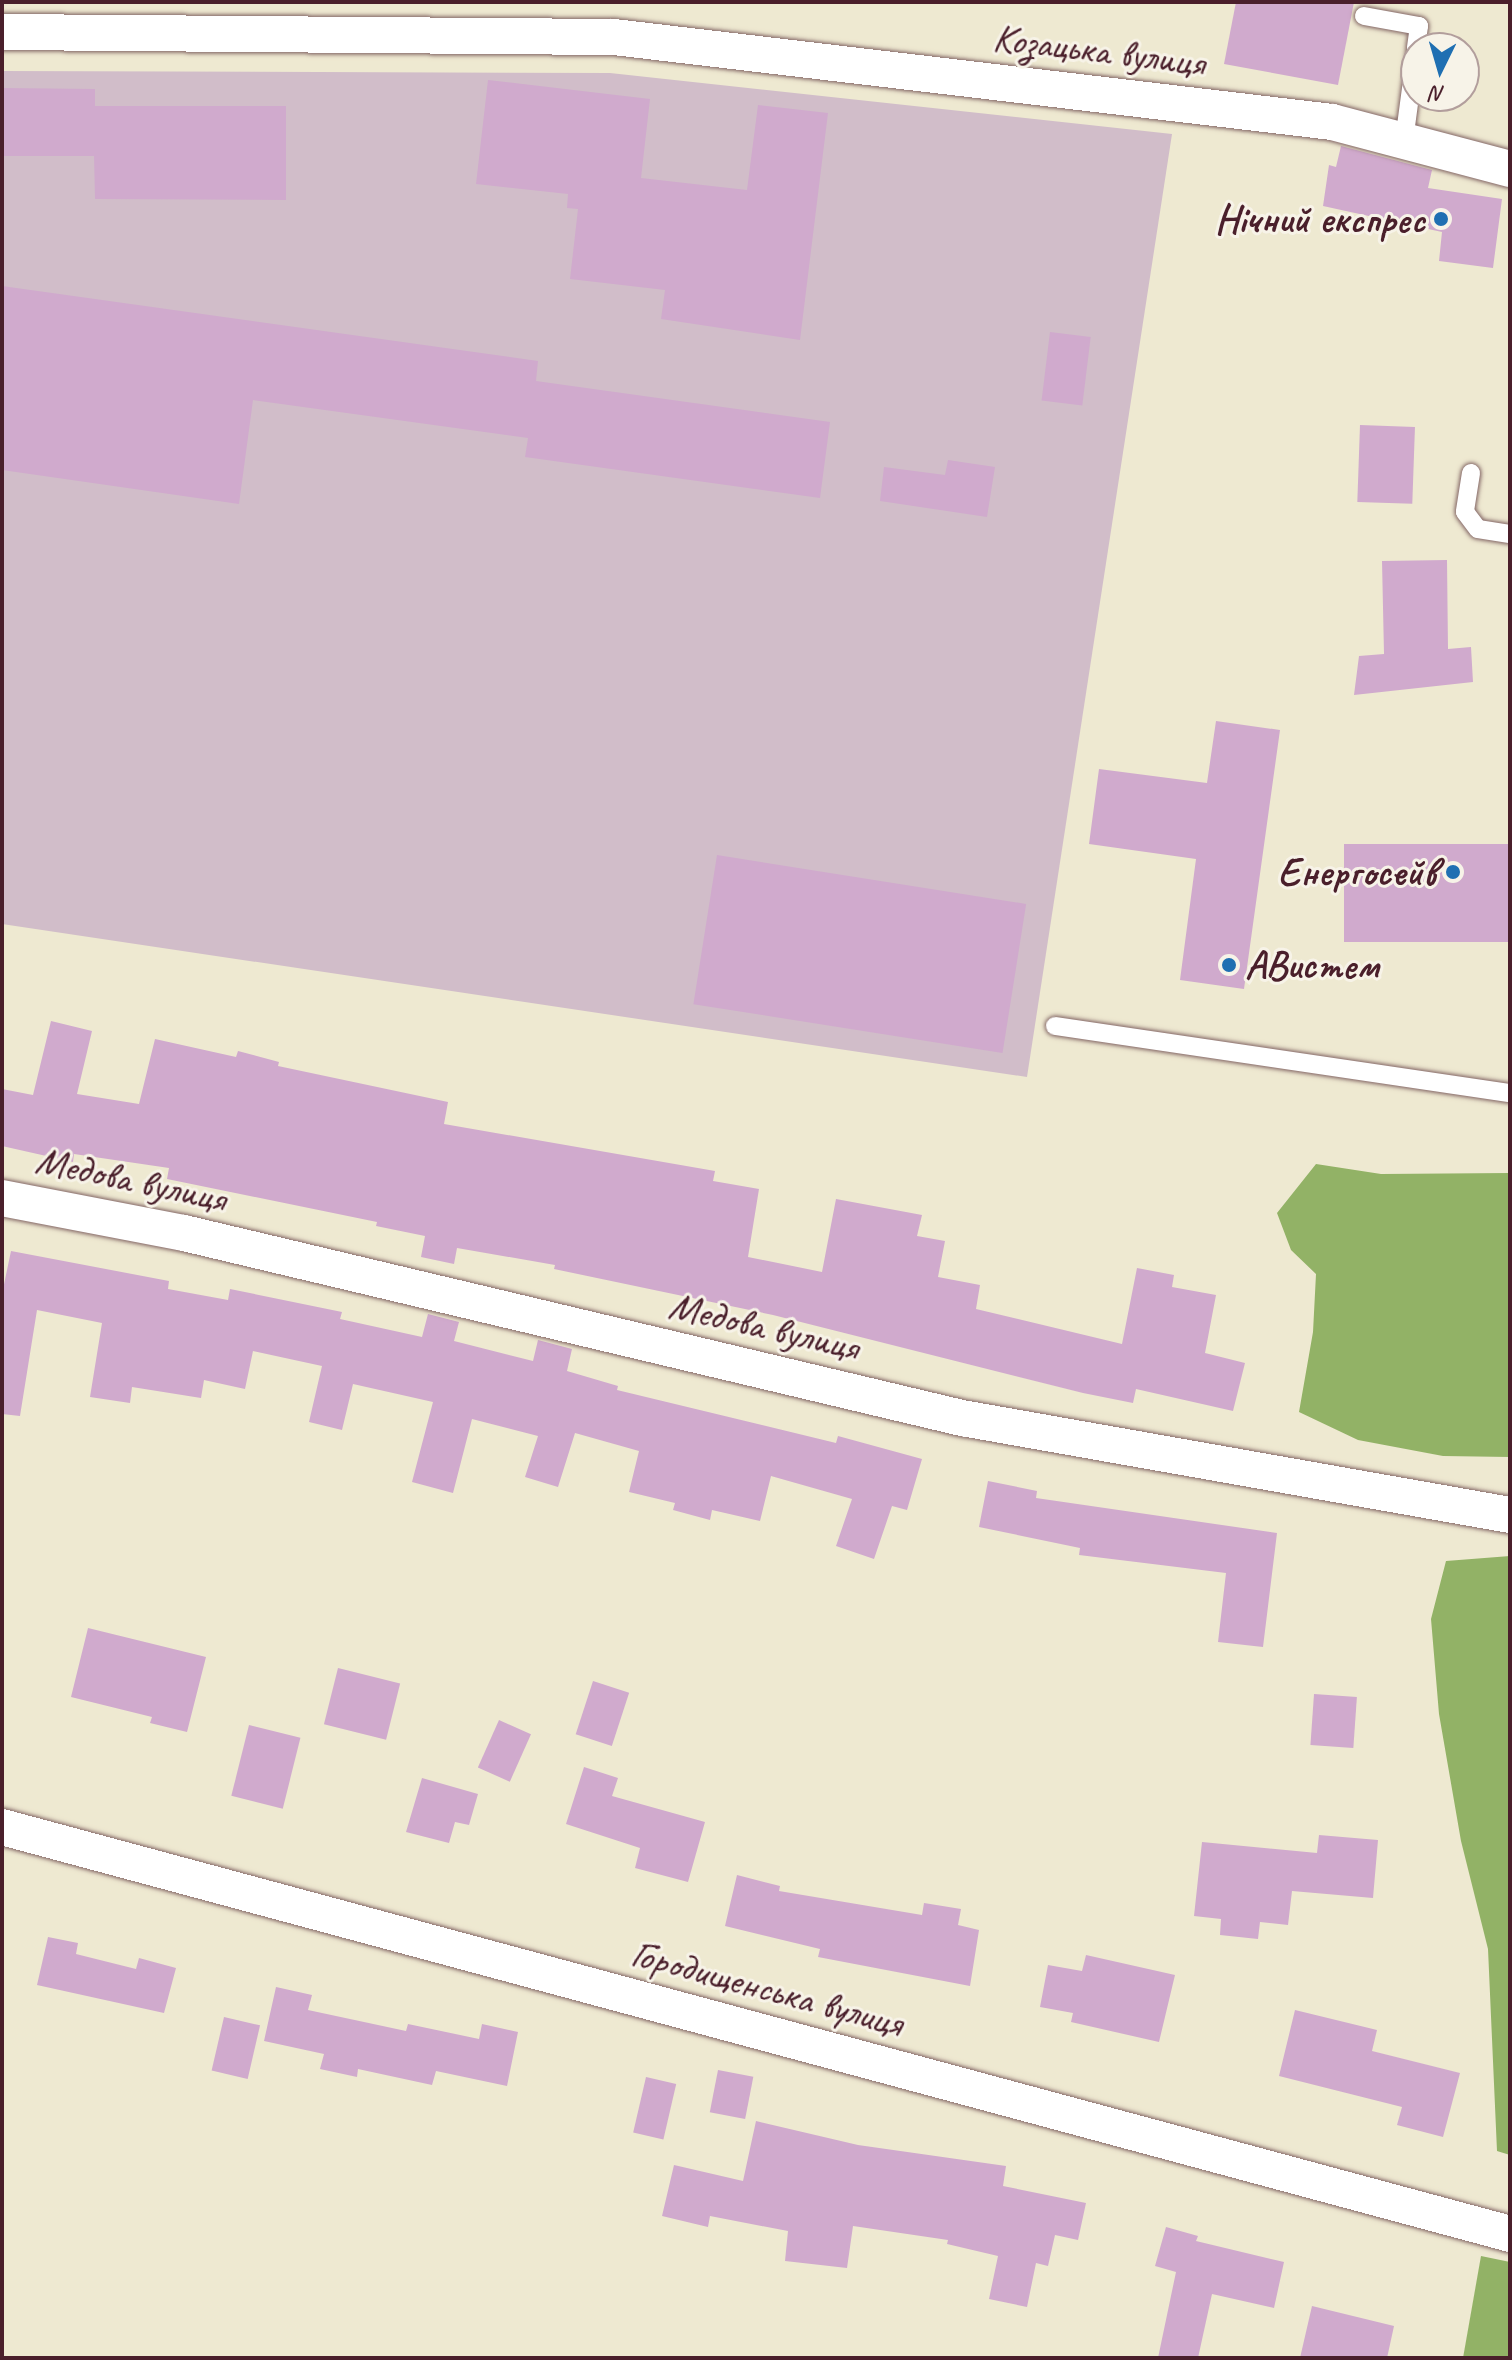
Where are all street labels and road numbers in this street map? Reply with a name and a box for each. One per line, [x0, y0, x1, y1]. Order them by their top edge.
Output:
street label: Козацька вулиця [991, 13, 1207, 87]
street label: Медова вулиця [32, 1136, 230, 1222]
street label: Медова вулиця [665, 1281, 863, 1371]
street label: Городищенська вулиця [625, 1928, 909, 2048]

